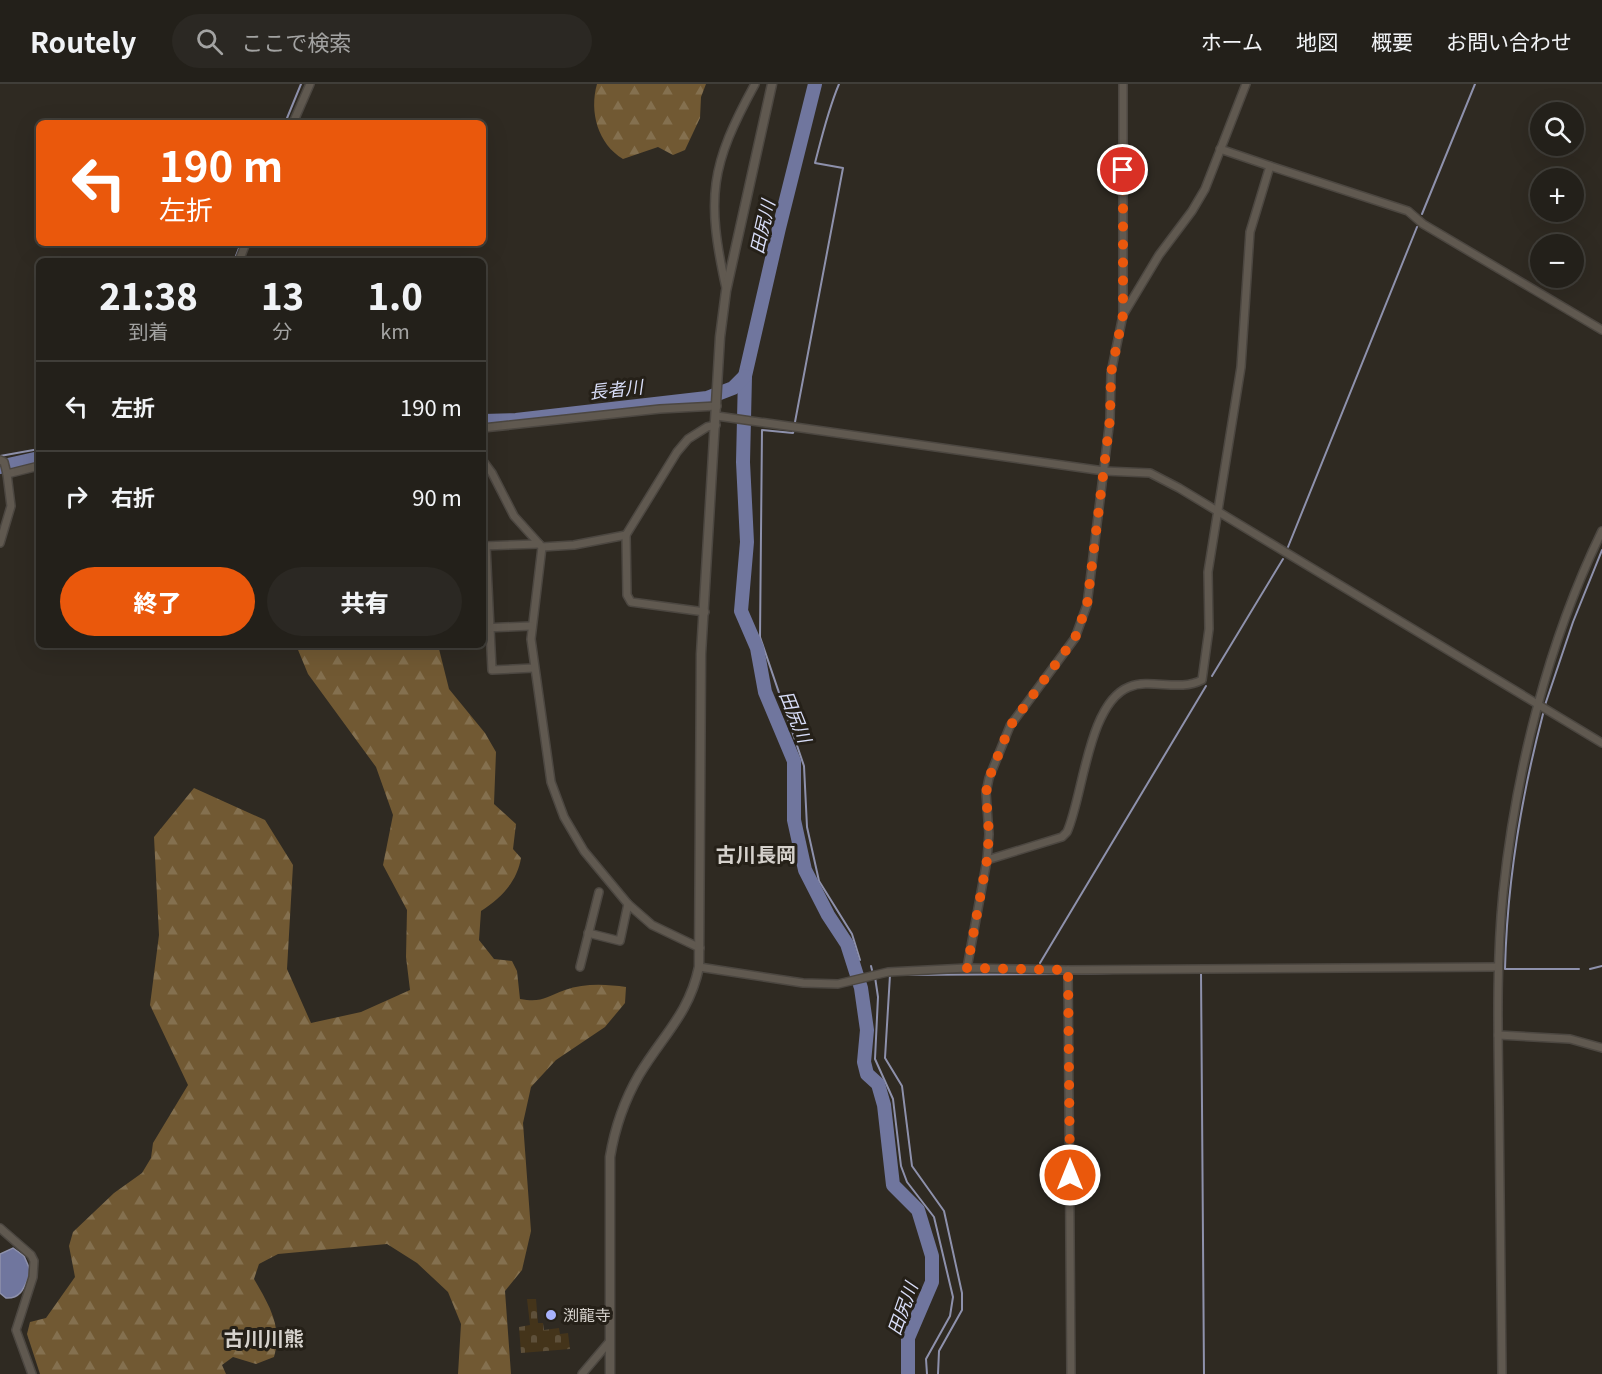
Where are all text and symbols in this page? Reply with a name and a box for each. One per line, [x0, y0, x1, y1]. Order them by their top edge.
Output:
search box [172, 14, 592, 68]
text: Routely [30, 21, 136, 61]
icon: search [193, 25, 226, 58]
text: ここで検索 [241, 25, 351, 57]
text: ホーム [1201, 26, 1263, 56]
text: 地図 [1296, 26, 1338, 56]
text: 概要 [1371, 26, 1413, 56]
text: お問い合わせ [1446, 26, 1572, 56]
map controls [1530, 102, 1584, 288]
button: search [1530, 102, 1584, 156]
text: 190 m [159, 133, 283, 194]
icon: left [60, 144, 138, 222]
pin [1097, 144, 1148, 195]
icon: arrive [1106, 153, 1139, 186]
button: + [1530, 168, 1584, 222]
text: 左折 [159, 189, 213, 228]
water label: 田尻川 [742, 195, 780, 256]
button: − [1530, 234, 1584, 288]
text: 21:38 [99, 268, 198, 320]
text: 13 [261, 268, 304, 320]
text: 1.0 [367, 268, 423, 320]
text: 到着 [129, 316, 169, 345]
text: 分 [273, 316, 293, 345]
text: km [380, 316, 410, 345]
water label: 長者川 [588, 372, 646, 404]
icon: left [60, 390, 93, 423]
text: 左折 [111, 390, 155, 422]
text: 190 m [400, 390, 462, 422]
icon: right [60, 480, 93, 513]
text: 右折 [111, 480, 155, 512]
text: 90 m [412, 480, 462, 512]
button: 終了 [60, 567, 255, 636]
button: 共有 [267, 567, 462, 636]
water label: 田尻川 [775, 686, 820, 748]
district label: 古川長岡 [716, 839, 796, 868]
position arrow [1038, 1143, 1102, 1207]
water label: 田尻川 [880, 1277, 923, 1338]
place label: 渕龍寺 [563, 1302, 611, 1326]
marker: 渕龍寺 [544, 1308, 558, 1322]
district label: 古川川熊 [224, 1323, 304, 1352]

